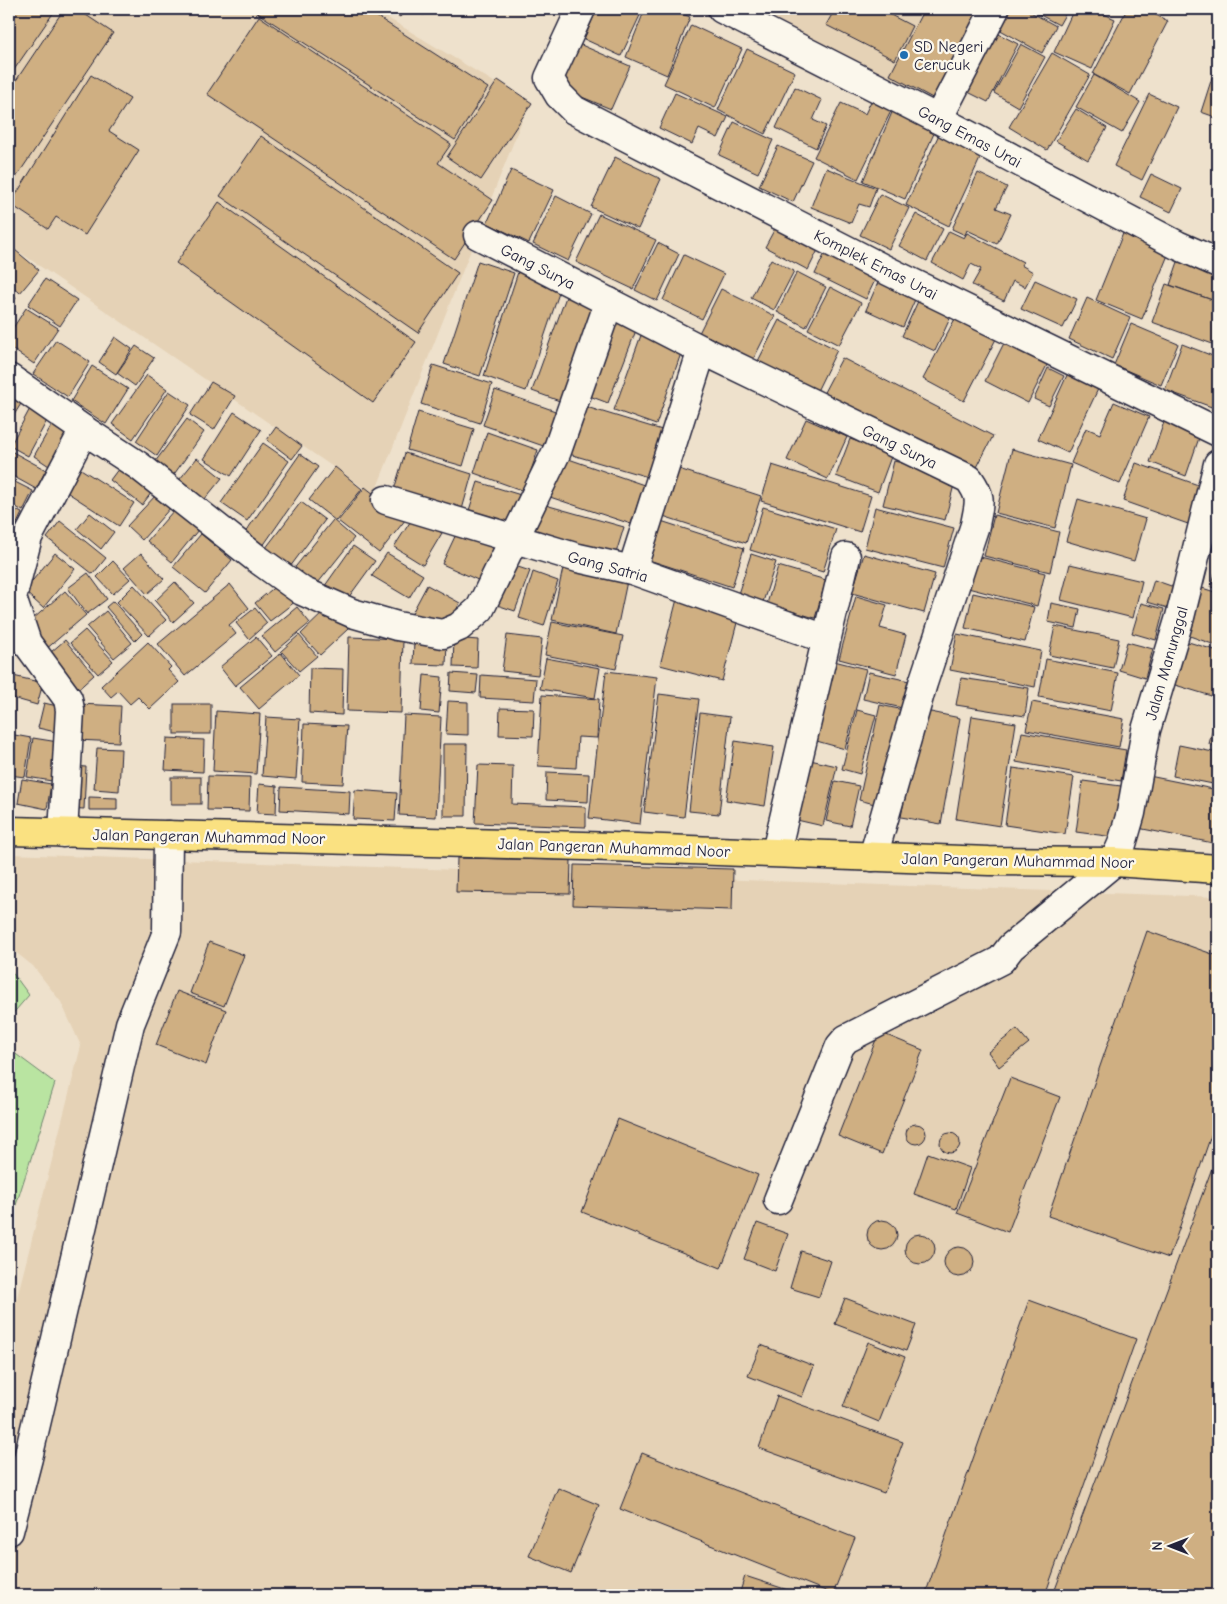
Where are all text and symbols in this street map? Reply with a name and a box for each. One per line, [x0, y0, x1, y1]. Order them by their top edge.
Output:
place label: SD Negeri Cerucuk [914, 38, 983, 74]
marker: SD Negeri Cerucuk [898, 49, 910, 61]
street label: Gang Emas Urai [915, 102, 1024, 172]
street label: Komplek Emas Urai [811, 226, 940, 304]
street label: Gang Surya [497, 241, 578, 293]
street label: Gang Surya [859, 421, 940, 473]
street label: Gang Satria [566, 548, 650, 586]
street label: Jalan Manunggal [1142, 604, 1192, 722]
street label: Jalan Pangeran Muhammad Noor [92, 826, 326, 848]
street label: Jalan Pangeran Muhammad Noor [497, 835, 731, 861]
street label: Jalan Pangeran Muhammad Noor [901, 850, 1135, 872]
north arrow [1144, 1522, 1194, 1572]
text: N [1149, 1541, 1166, 1551]

